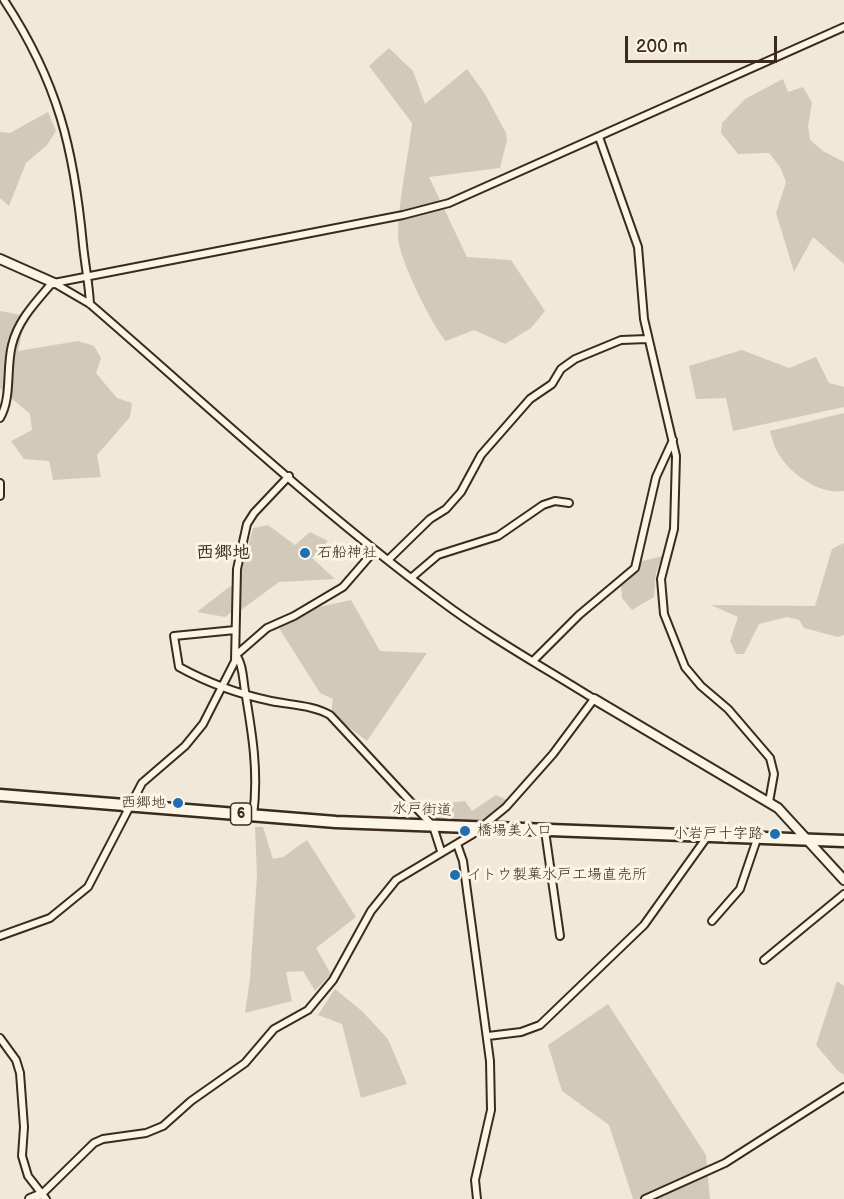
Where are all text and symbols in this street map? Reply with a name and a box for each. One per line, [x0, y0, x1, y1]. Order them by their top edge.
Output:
scale bar [628, 24, 780, 62]
text: 200 m [636, 36, 688, 57]
district label: 西郷地 [196, 542, 250, 564]
place label: 石船神社 [317, 544, 377, 562]
marker: 石船神社 [298, 546, 312, 560]
place label: 西郷地 [121, 794, 166, 812]
marker: 西郷地 [171, 796, 185, 810]
street label: 水戸街道 [392, 800, 452, 820]
road number: 6 [230, 803, 252, 825]
place label: 橋場美入口 [477, 822, 552, 840]
marker: 橋場美入口 [458, 824, 472, 838]
place label: 小岩戸十字路 [673, 825, 763, 843]
marker: 小岩戸十字路 [768, 827, 782, 841]
place label: イトウ製菓水戸工場直売所 [467, 866, 647, 884]
marker: イトウ製菓水戸工場直売所 [448, 868, 462, 882]

